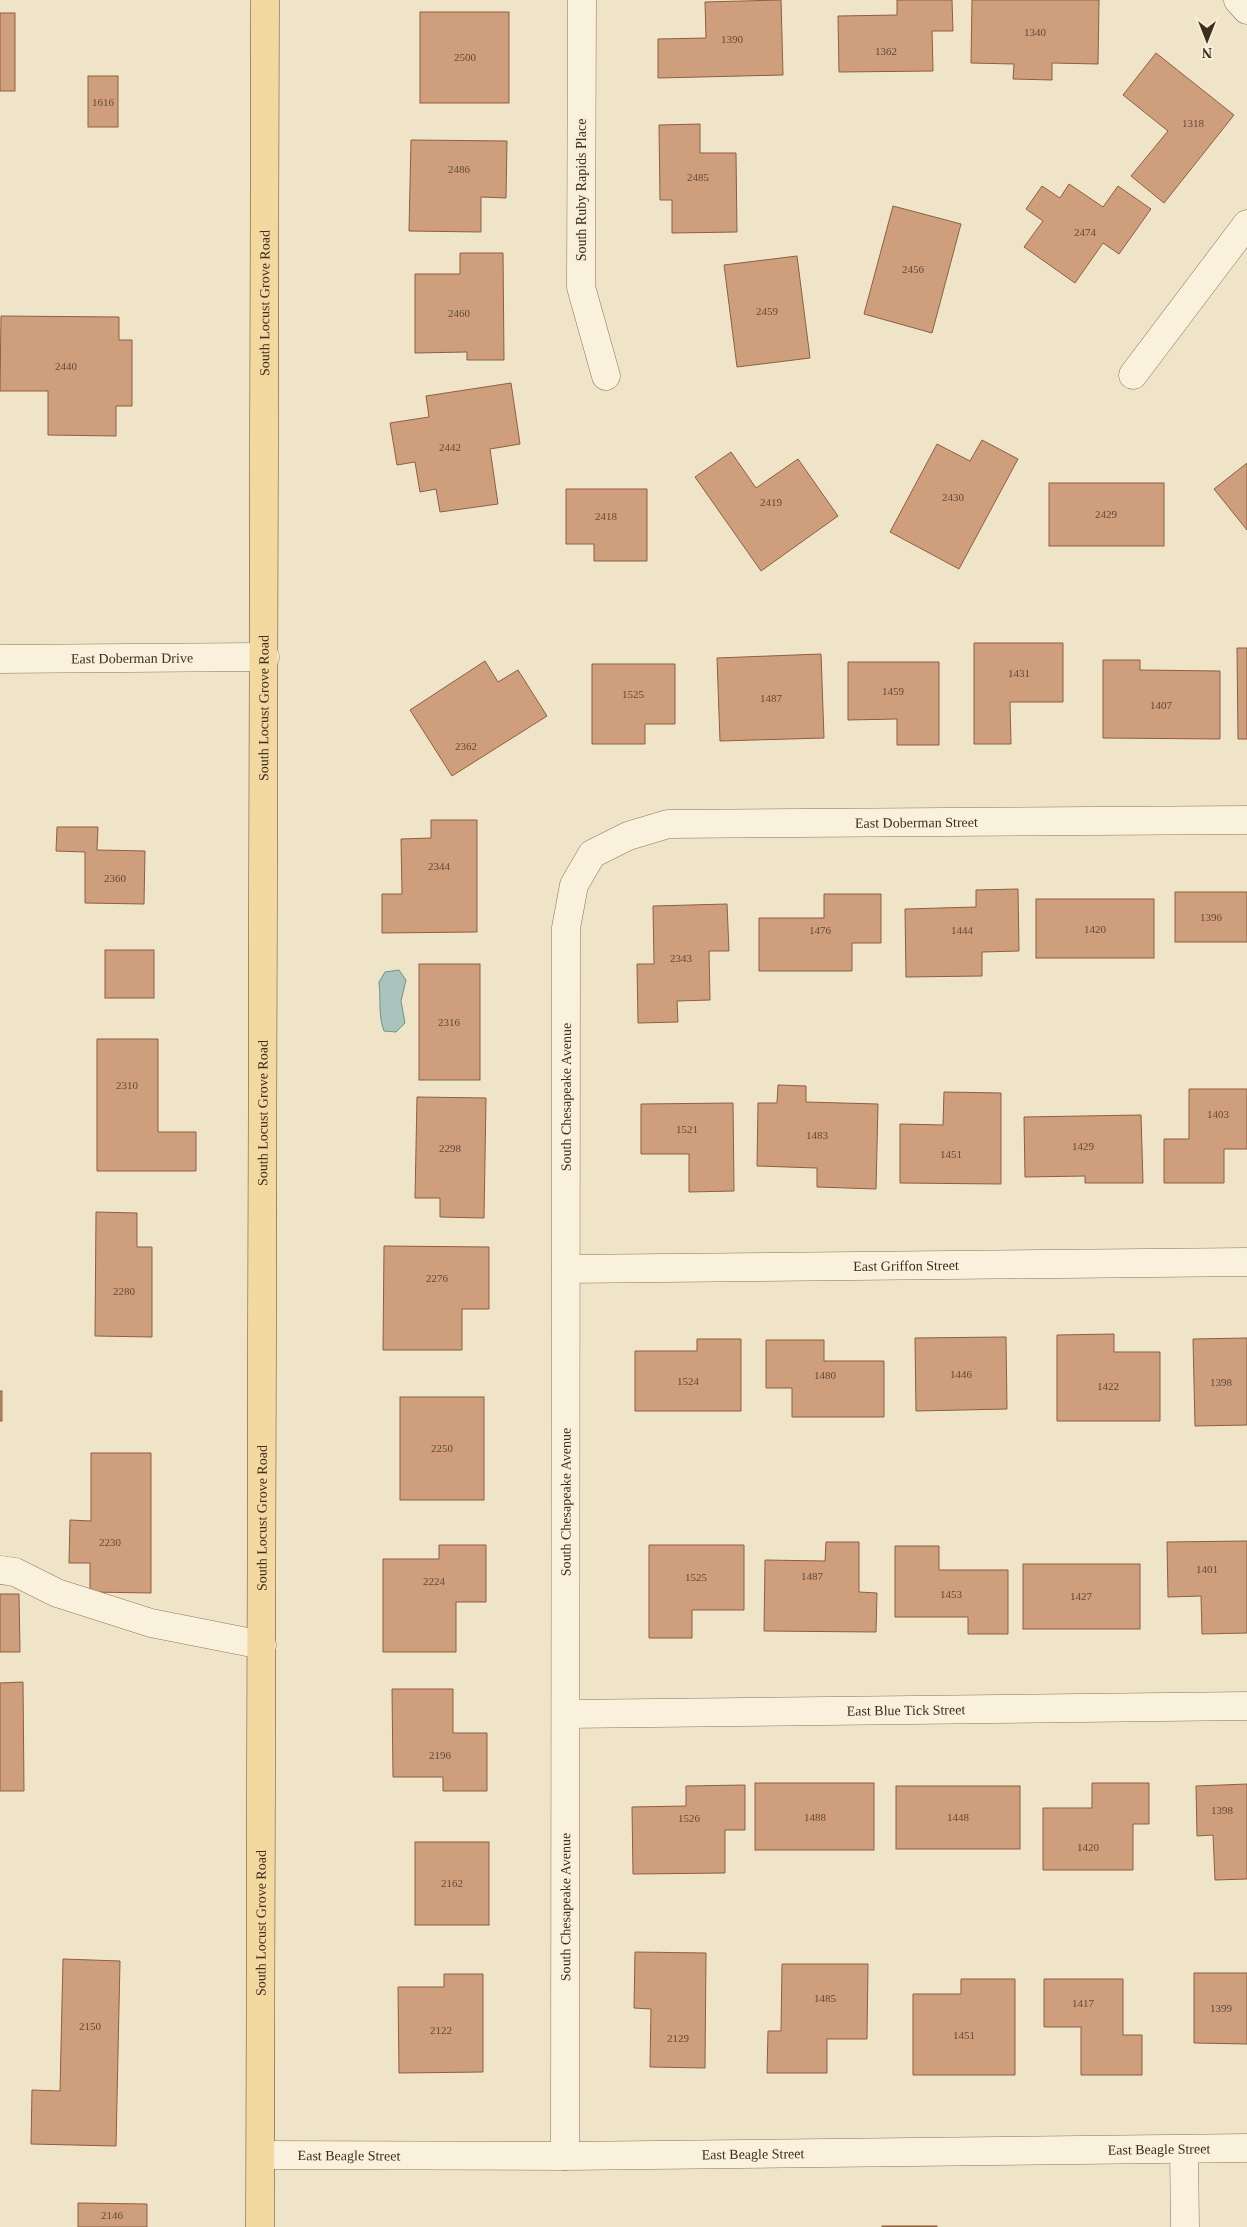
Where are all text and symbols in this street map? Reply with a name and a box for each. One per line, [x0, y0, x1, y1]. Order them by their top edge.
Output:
north arrow [1182, 15, 1232, 65]
house number: 1340 [1024, 26, 1047, 38]
house number: 1390 [721, 33, 744, 45]
house number: 1362 [875, 45, 897, 57]
text: N [1202, 45, 1212, 60]
house number: 2500 [454, 51, 477, 63]
house number: 1616 [92, 96, 115, 108]
house number: 1318 [1182, 117, 1205, 129]
street label: South Ruby Rapids Place [574, 119, 589, 261]
house number: 2486 [448, 163, 471, 175]
house number: 2485 [687, 171, 710, 183]
house number: 2474 [1074, 226, 1097, 238]
street label: South Locust Grove Road [257, 230, 272, 376]
house number: 2456 [902, 263, 925, 275]
house number: 2459 [756, 305, 779, 317]
house number: 2460 [448, 307, 471, 319]
house number: 2440 [55, 360, 78, 372]
house number: 2442 [439, 441, 461, 453]
house number: 2430 [942, 491, 965, 503]
house number: 2419 [760, 496, 783, 508]
house number: 2429 [1095, 508, 1118, 520]
house number: 2418 [595, 510, 618, 522]
street label: South Locust Grove Road [256, 635, 272, 781]
street label: East Doberman Drive [71, 651, 193, 666]
house number: 1431 [1008, 667, 1030, 679]
house number: 1459 [882, 685, 905, 697]
house number: 1525 [622, 688, 645, 700]
house number: 1487 [760, 692, 783, 704]
house number: 1407 [1150, 699, 1173, 711]
house number: 2362 [455, 740, 477, 752]
street label: East Doberman Street [855, 815, 978, 831]
house number: 2344 [428, 860, 451, 872]
house number: 2360 [104, 872, 127, 884]
house number: 1396 [1200, 911, 1223, 923]
house number: 1420 [1084, 923, 1107, 935]
house number: 1476 [809, 924, 832, 936]
house number: 1444 [951, 924, 974, 936]
house number: 2343 [670, 952, 693, 964]
house number: 2316 [438, 1016, 461, 1028]
street label: South Chesapeake Avenue [559, 1023, 574, 1171]
street label: South Locust Grove Road [255, 1040, 271, 1186]
house number: 2310 [116, 1079, 139, 1091]
house number: 1403 [1207, 1108, 1230, 1120]
house number: 1521 [676, 1123, 698, 1135]
house number: 1483 [806, 1129, 829, 1141]
house number: 1429 [1072, 1140, 1095, 1152]
house number: 2298 [439, 1142, 462, 1154]
house number: 1451 [940, 1148, 962, 1160]
street label: East Griffon Street [853, 1258, 959, 1274]
house number: 2276 [426, 1272, 449, 1284]
house number: 2280 [113, 1285, 136, 1297]
house number: 1446 [950, 1368, 973, 1380]
house number: 1480 [814, 1369, 837, 1381]
house number: 1524 [677, 1375, 700, 1387]
house number: 1398 [1210, 1376, 1233, 1388]
house number: 1422 [1097, 1380, 1119, 1392]
street label: South Chesapeake Avenue [558, 1428, 574, 1576]
house number: 2250 [431, 1442, 454, 1454]
street label: South Locust Grove Road [254, 1445, 270, 1591]
house number: 2230 [99, 1536, 122, 1548]
house number: 1401 [1196, 1563, 1218, 1575]
house number: 1487 [801, 1570, 824, 1582]
house number: 1525 [685, 1571, 708, 1583]
house number: 2224 [423, 1575, 446, 1587]
house number: 1453 [940, 1588, 963, 1600]
house number: 1427 [1070, 1590, 1093, 1602]
street label: East Blue Tick Street [847, 1702, 966, 1719]
house number: 2196 [429, 1749, 452, 1761]
house number: 1398 [1211, 1804, 1234, 1816]
house number: 1488 [804, 1811, 827, 1823]
house number: 1448 [947, 1811, 970, 1823]
house number: 1526 [678, 1812, 701, 1824]
street label: South Chesapeake Avenue [558, 1833, 573, 1981]
house number: 1420 [1077, 1841, 1100, 1853]
street label: South Locust Grove Road [254, 1850, 269, 1996]
house number: 2162 [441, 1877, 463, 1889]
house number: 1485 [814, 1992, 837, 2004]
house number: 1417 [1072, 1997, 1095, 2009]
house number: 1399 [1210, 2002, 1233, 2014]
house number: 2150 [79, 2020, 102, 2032]
house number: 2122 [430, 2024, 452, 2036]
house number: 1451 [953, 2029, 975, 2041]
house number: 2129 [667, 2032, 690, 2044]
street label: East Beagle Street [1108, 2141, 1211, 2158]
street label: East Beagle Street [702, 2146, 805, 2162]
street label: East Beagle Street [298, 2148, 400, 2163]
house number: 2146 [101, 2209, 124, 2221]

